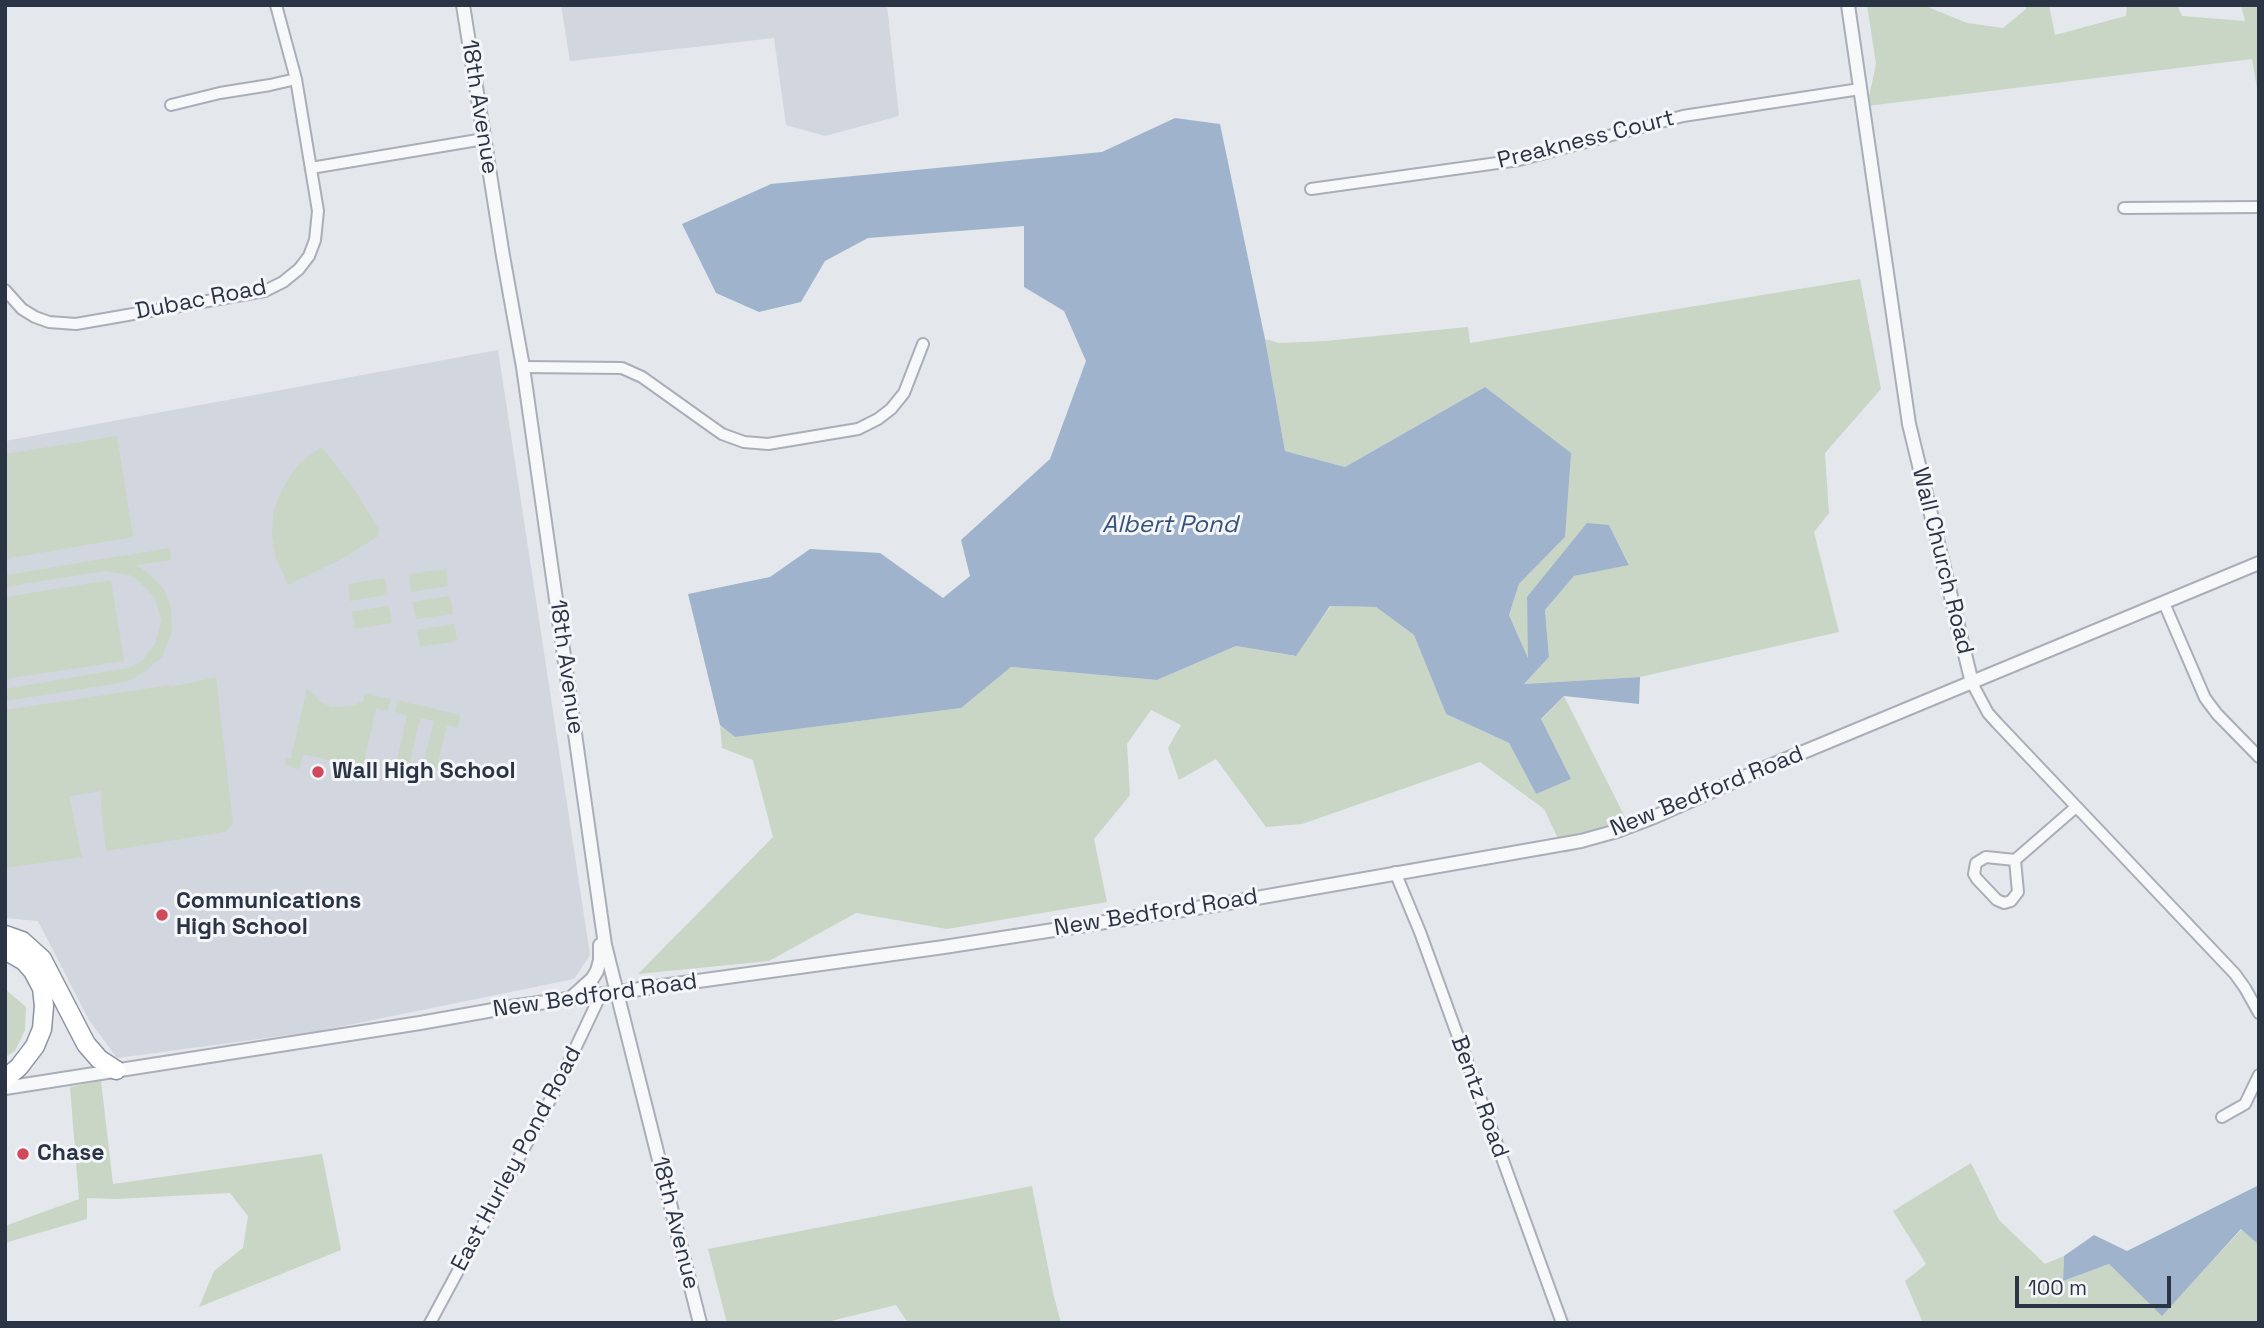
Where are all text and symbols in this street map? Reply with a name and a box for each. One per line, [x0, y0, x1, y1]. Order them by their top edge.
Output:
street label: 18th Avenue [455, 38, 503, 176]
street label: Preakness Court [1495, 105, 1677, 175]
street label: Dubac Road [133, 274, 269, 326]
street label: Wall Church Road [1905, 465, 1979, 657]
water label: Albert Pond [1102, 511, 1238, 539]
street label: 18th Avenue [543, 598, 589, 736]
street label: New Bedford Road [1606, 741, 1808, 843]
place label: Wall High School [332, 758, 516, 786]
marker: Wall High School [310, 764, 326, 780]
street label: New Bedford Road [1052, 883, 1260, 943]
place label: Communications High School [176, 888, 361, 942]
marker: Communications High School [154, 907, 170, 923]
street label: New Bedford Road [491, 968, 699, 1024]
street label: Bentz Road [1444, 1032, 1514, 1162]
street label: East Hurley Pond Road [446, 1042, 588, 1276]
place label: Chase [37, 1140, 105, 1168]
marker: Chase [15, 1146, 31, 1162]
street label: 18th Avenue [645, 1154, 705, 1292]
scale bar [2019, 1262, 2175, 1306]
text: 100 m [2028, 1274, 2087, 1301]

